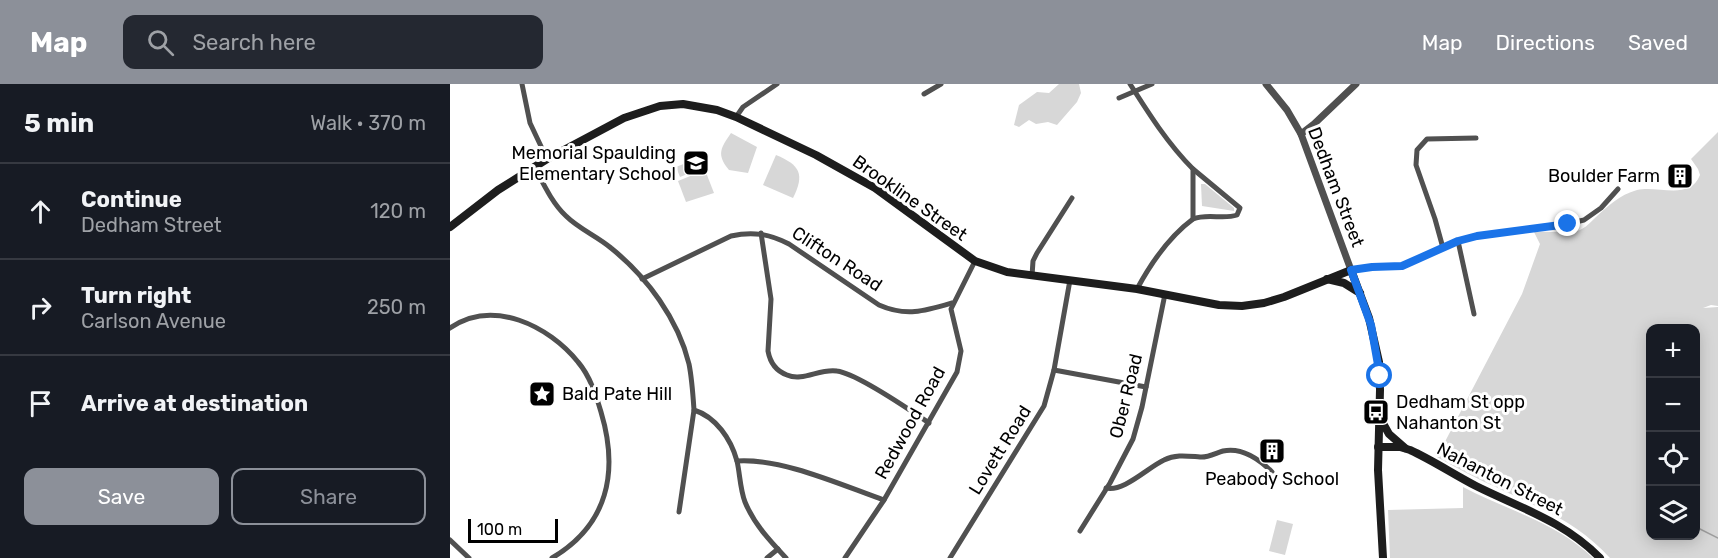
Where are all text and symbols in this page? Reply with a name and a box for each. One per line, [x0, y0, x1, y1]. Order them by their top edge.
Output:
search box [123, 15, 543, 69]
text: Map [30, 26, 87, 59]
icon: search [144, 26, 177, 59]
text: Search here [192, 29, 316, 56]
text: Map [1422, 30, 1463, 55]
text: Directions [1496, 30, 1595, 55]
text: Saved [1628, 30, 1688, 55]
text: 5 min [24, 108, 94, 139]
text: Walk · 370 m [310, 111, 426, 135]
street label: Dedham Street [1303, 124, 1369, 250]
place label: Memorial Spaulding Elementary School [512, 142, 676, 185]
school or university icon: Memorial Spaulding Elementary School [681, 148, 711, 178]
street label: Brookline Street [848, 150, 972, 246]
building icon: Boulder Farm [1665, 161, 1695, 191]
place label: Boulder Farm [1548, 165, 1660, 187]
text: Continue [81, 186, 182, 213]
icon: ahead [24, 195, 57, 228]
text: 120 m [370, 199, 426, 223]
route end [1554, 210, 1580, 236]
text: Dedham Street [81, 213, 222, 237]
street label: Clifton Road [788, 222, 886, 296]
text: Turn right [81, 282, 191, 309]
icon: right [24, 291, 57, 324]
text: 250 m [367, 295, 426, 319]
text: Carlson Avenue [81, 309, 226, 333]
map controls [1646, 324, 1700, 540]
button: + [1646, 324, 1700, 378]
street label: Ober Road [1105, 351, 1147, 441]
route start [1366, 362, 1392, 388]
street label: Redwood Road [870, 363, 950, 483]
button: − [1646, 378, 1700, 432]
place icon: Bald Pate Hill [527, 379, 557, 409]
place label: Bald Pate Hill [562, 383, 672, 405]
icon: arrive [24, 387, 57, 420]
text: Arrive at destination [81, 390, 308, 417]
place label: Dedham St opp Nahanton St [1396, 391, 1525, 434]
bus stop icon: Dedham St opp Nahanton St [1361, 397, 1391, 427]
street label: Lovett Road [964, 401, 1036, 499]
button: locate [1646, 432, 1700, 486]
building icon: Peabody School [1257, 436, 1287, 466]
street label: Nahanton Street [1433, 438, 1567, 520]
button: Save [24, 468, 219, 525]
button: Share [231, 468, 426, 525]
place label: Peabody School [1205, 468, 1339, 490]
button: layers [1646, 486, 1700, 540]
scale bar [468, 516, 558, 544]
text: 100 m [477, 520, 522, 539]

